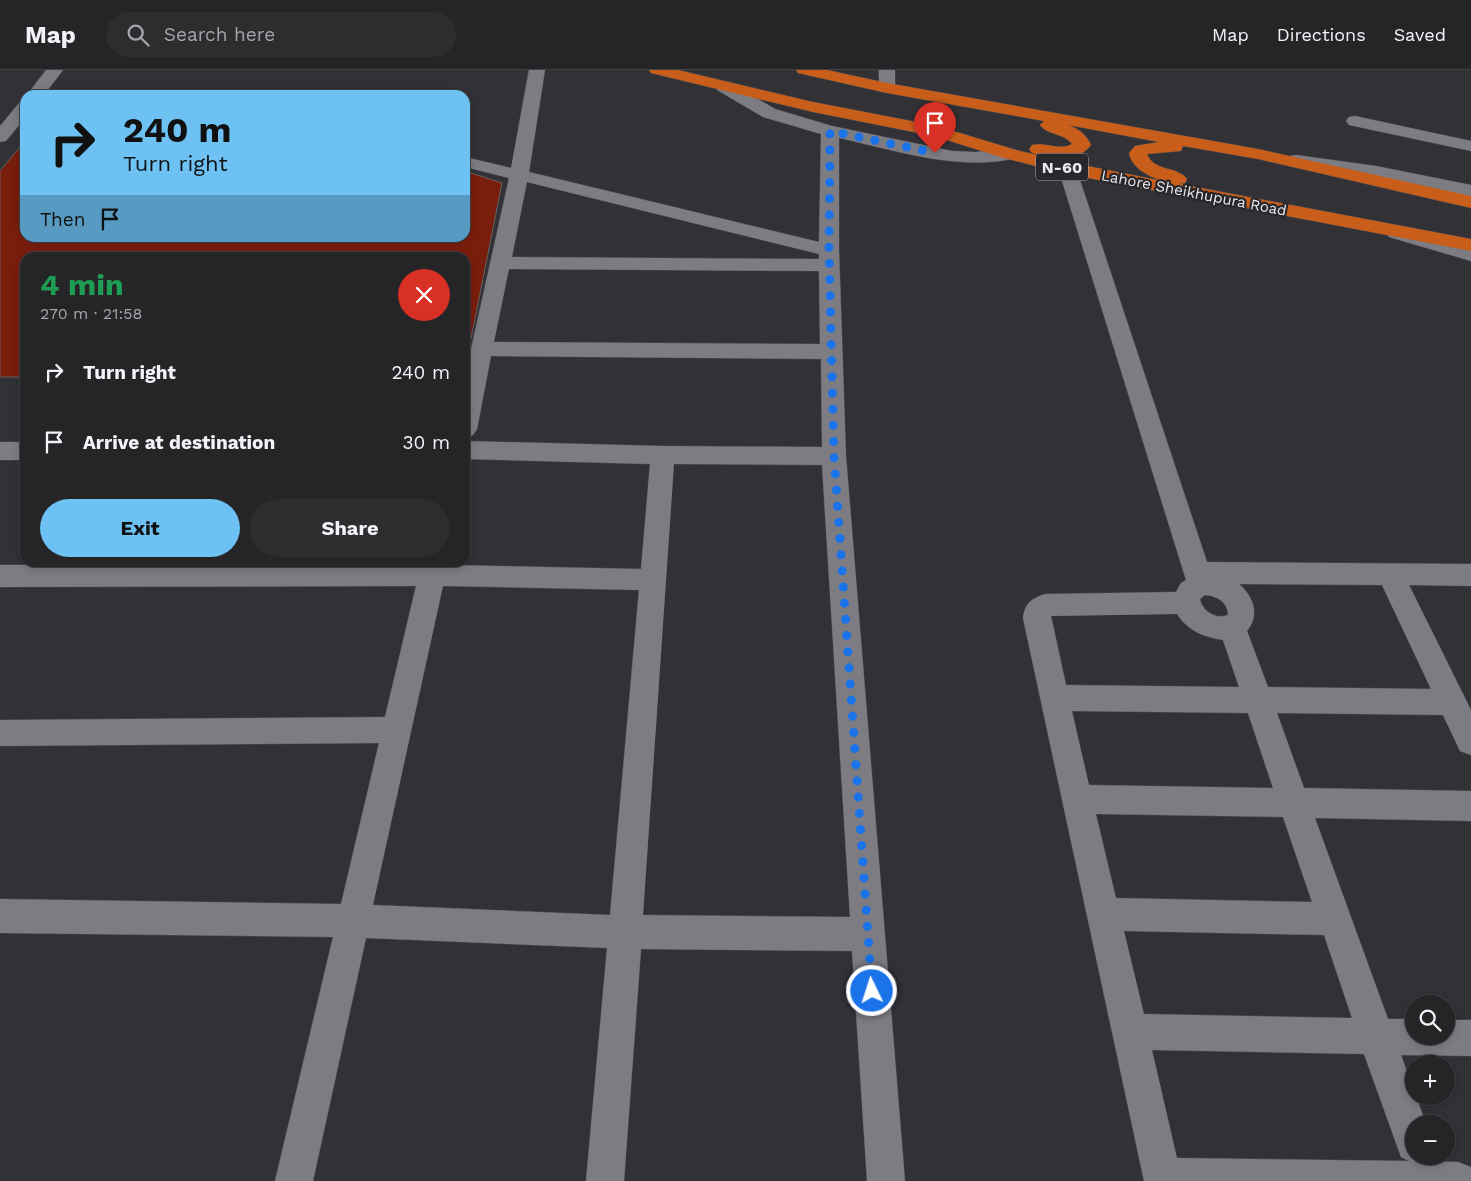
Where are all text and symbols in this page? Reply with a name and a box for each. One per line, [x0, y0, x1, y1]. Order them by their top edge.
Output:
search box [106, 12, 456, 57]
text: Map [25, 21, 76, 49]
icon: search [124, 21, 152, 49]
text: Search here [164, 23, 275, 46]
text: Map [1212, 24, 1249, 45]
text: Directions [1277, 24, 1366, 45]
text: Saved [1394, 24, 1446, 45]
pin [914, 102, 956, 153]
text: 240 m [123, 109, 232, 151]
icon: arrive [921, 109, 949, 137]
icon: right [40, 110, 105, 175]
text: Turn right [123, 151, 228, 176]
road number: N-60 [1036, 154, 1088, 180]
street label: Lahore Sheikhupura Road [1100, 166, 1288, 220]
icon: arrive [96, 205, 124, 233]
text: Then [40, 208, 86, 231]
text: 4 min [40, 267, 124, 302]
button: close [398, 269, 450, 321]
text: 270 m · 21:58 [40, 304, 142, 323]
icon: right [40, 358, 68, 386]
text: Turn right [83, 361, 176, 384]
text: 240 m [391, 361, 450, 384]
icon: arrive [40, 428, 68, 456]
text: Arrive at destination [83, 431, 275, 454]
text: 30 m [403, 431, 450, 454]
button: Exit [40, 499, 240, 557]
button: Share [250, 499, 450, 557]
position arrow [845, 964, 897, 1016]
map controls [1405, 995, 1455, 1165]
button: search [1405, 995, 1455, 1045]
button: + [1405, 1055, 1455, 1105]
button: − [1405, 1115, 1455, 1165]

